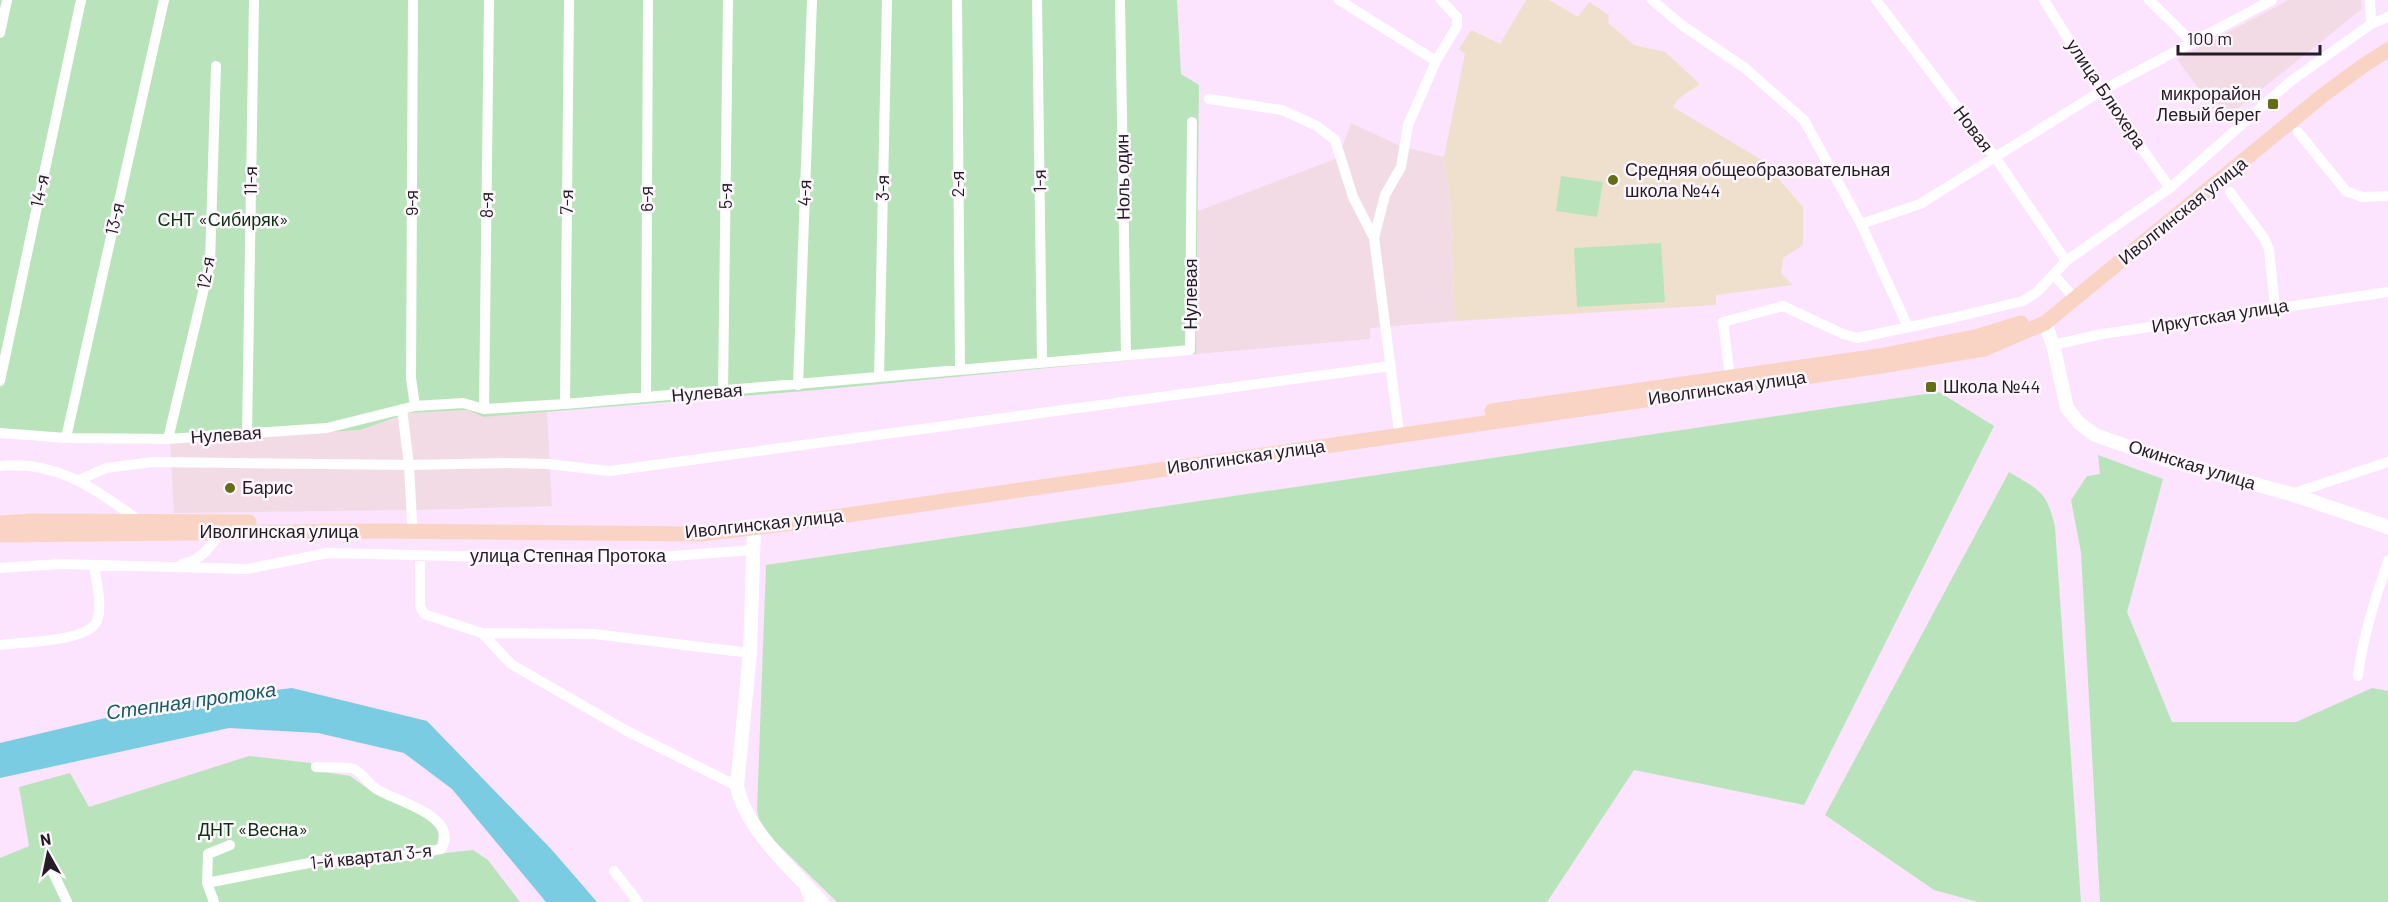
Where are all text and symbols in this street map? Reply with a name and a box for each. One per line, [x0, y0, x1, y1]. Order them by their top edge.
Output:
scale bar [2178, 18, 2320, 56]
text: 100 m [2187, 27, 2232, 49]
street label: улица Блюхера [2062, 35, 2152, 153]
place label: микрорайон Левый берег [2156, 82, 2261, 125]
marker: микрорайон Левый берег [2266, 97, 2280, 111]
street label: Новая [1949, 101, 1998, 156]
street label: Ноль один [1110, 134, 1134, 220]
street label: Иволгинская улица [2114, 151, 2252, 269]
place label: Средняя общеобразовательная школа №44 [1625, 158, 1890, 201]
street label: 11-я [239, 166, 261, 196]
street label: 1-я [1028, 169, 1050, 193]
street label: 2-я [946, 171, 968, 197]
street label: 14-я [25, 172, 53, 209]
marker: Средняя общеобразовательная школа №44 [1606, 173, 1620, 187]
street label: 3-я [871, 175, 893, 201]
street label: 4-я [793, 179, 815, 207]
street label: 5-я [714, 183, 736, 209]
street label: 6-я [635, 186, 657, 212]
street label: 7-я [555, 189, 577, 215]
street label: 9-я [400, 190, 422, 216]
street label: 8-я [475, 192, 497, 218]
street label: 13-я [100, 201, 128, 237]
park label: СНТ «Сибиряк» [158, 208, 288, 230]
street label: 12-я [191, 255, 219, 291]
street label: Нулевая [1179, 258, 1201, 330]
street label: Иркутская улица [2150, 293, 2291, 337]
street label: Иволгинская улица [1647, 365, 1808, 409]
place label: Школа №44 [1943, 375, 2040, 397]
street label: Нулевая [670, 378, 743, 406]
marker: Школа №44 [1924, 380, 1938, 394]
street label: Нулевая [190, 421, 262, 447]
street label: Иволгинская улица [1166, 434, 1327, 478]
street label: Окинская улица [2126, 434, 2260, 494]
place label: Барис [242, 476, 293, 498]
marker: Барис [223, 481, 237, 495]
street label: Иволгинская улица [684, 504, 845, 542]
street label: Иволгинская улица [199, 520, 360, 542]
street label: улица Степная Протока [470, 544, 667, 566]
water label: Степная протока [104, 676, 277, 724]
park label: ДНТ «Весна» [198, 818, 308, 840]
north arrow [18, 824, 78, 884]
text: N [39, 828, 52, 849]
street label: 1-й квартал 3-я [309, 839, 433, 873]

